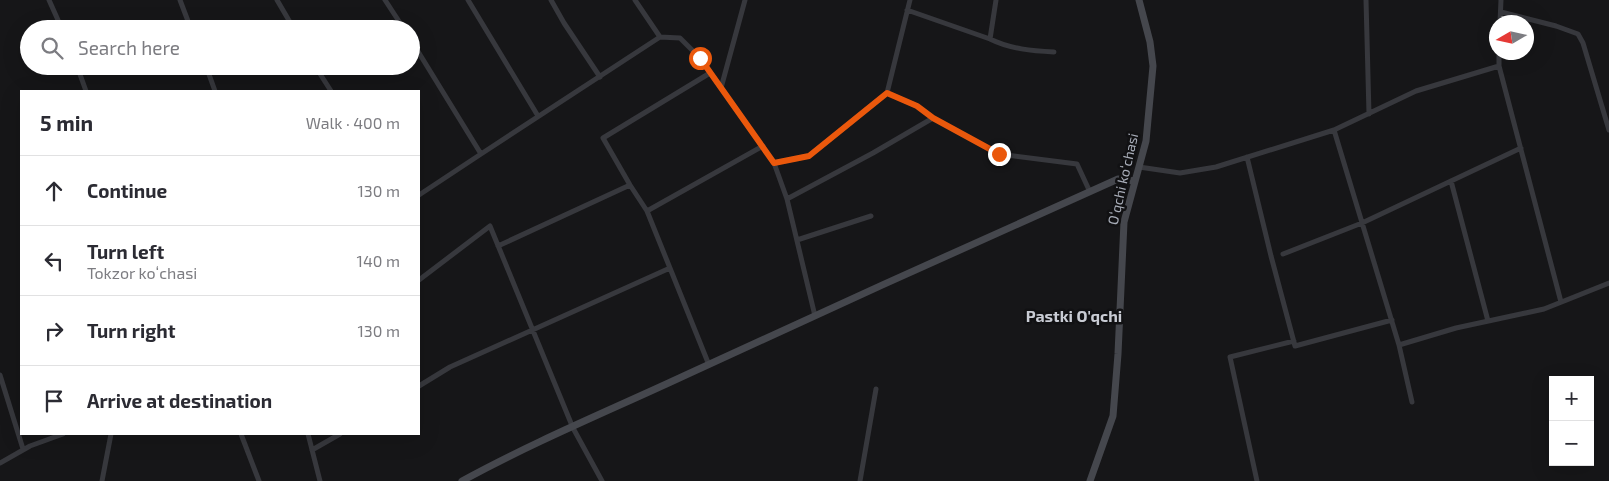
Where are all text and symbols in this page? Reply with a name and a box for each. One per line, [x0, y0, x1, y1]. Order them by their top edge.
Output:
north arrow [1489, 15, 1534, 60]
search box [20, 20, 420, 75]
icon: search [38, 34, 66, 62]
text: Search here [78, 36, 180, 59]
route start [689, 47, 712, 70]
text: 5 min [40, 110, 93, 135]
text: Walk · 400 m [306, 113, 400, 132]
street label: Oʻqchi koʻchasi [1104, 131, 1141, 226]
route end [988, 143, 1011, 166]
icon: ahead [40, 177, 68, 205]
text: Continue [87, 179, 167, 202]
text: 130 m [358, 181, 400, 200]
text: Turn left [87, 240, 164, 263]
icon: left [40, 247, 68, 275]
text: 140 m [357, 251, 400, 270]
text: Tokzor koʻchasi [87, 263, 197, 282]
district label: Pastki O'qchi [1026, 306, 1122, 325]
icon: right [40, 317, 68, 345]
text: Turn right [87, 319, 175, 342]
text: 130 m [358, 321, 400, 340]
map controls [1549, 376, 1594, 466]
button: + [1549, 376, 1594, 421]
icon: arrive [40, 387, 68, 415]
text: Arrive at destination [87, 389, 272, 412]
button: − [1549, 421, 1594, 466]

